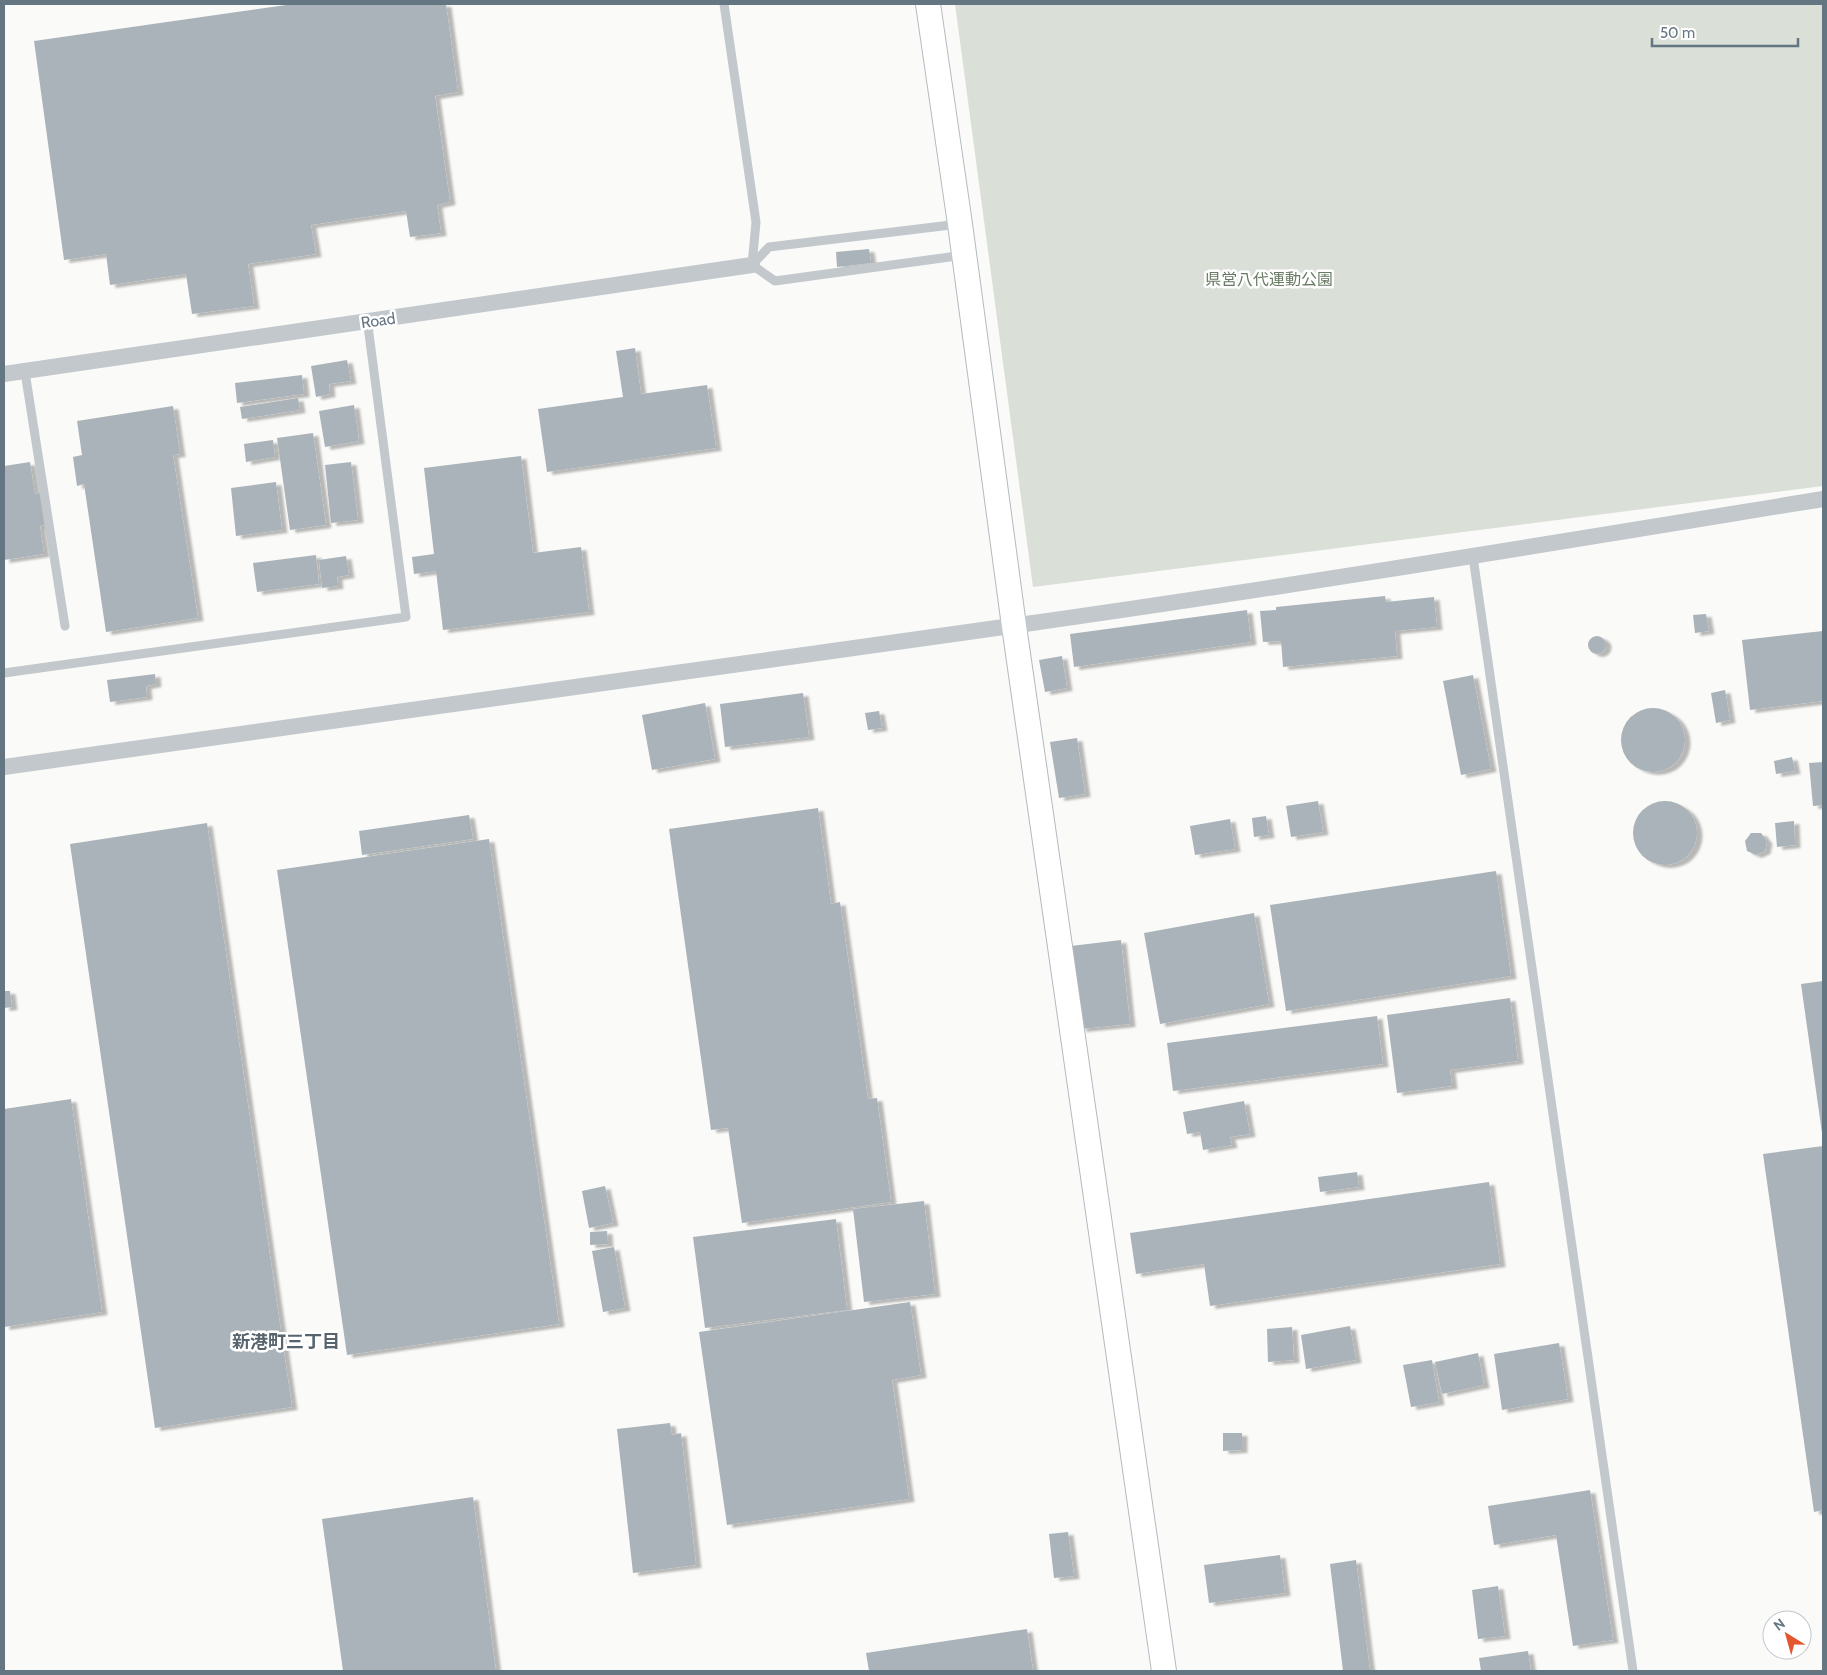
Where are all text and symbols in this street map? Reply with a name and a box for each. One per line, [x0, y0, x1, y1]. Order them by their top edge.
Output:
scale bar [1652, 15, 1798, 47]
text: 50 m [1660, 24, 1695, 42]
park label: 県営八代運動公園 [1205, 270, 1333, 289]
street label: Road [360, 309, 397, 332]
district label: 新港町三丁目 [232, 1331, 340, 1353]
north arrow [1762, 1610, 1812, 1660]
text: N [1770, 1614, 1789, 1635]

